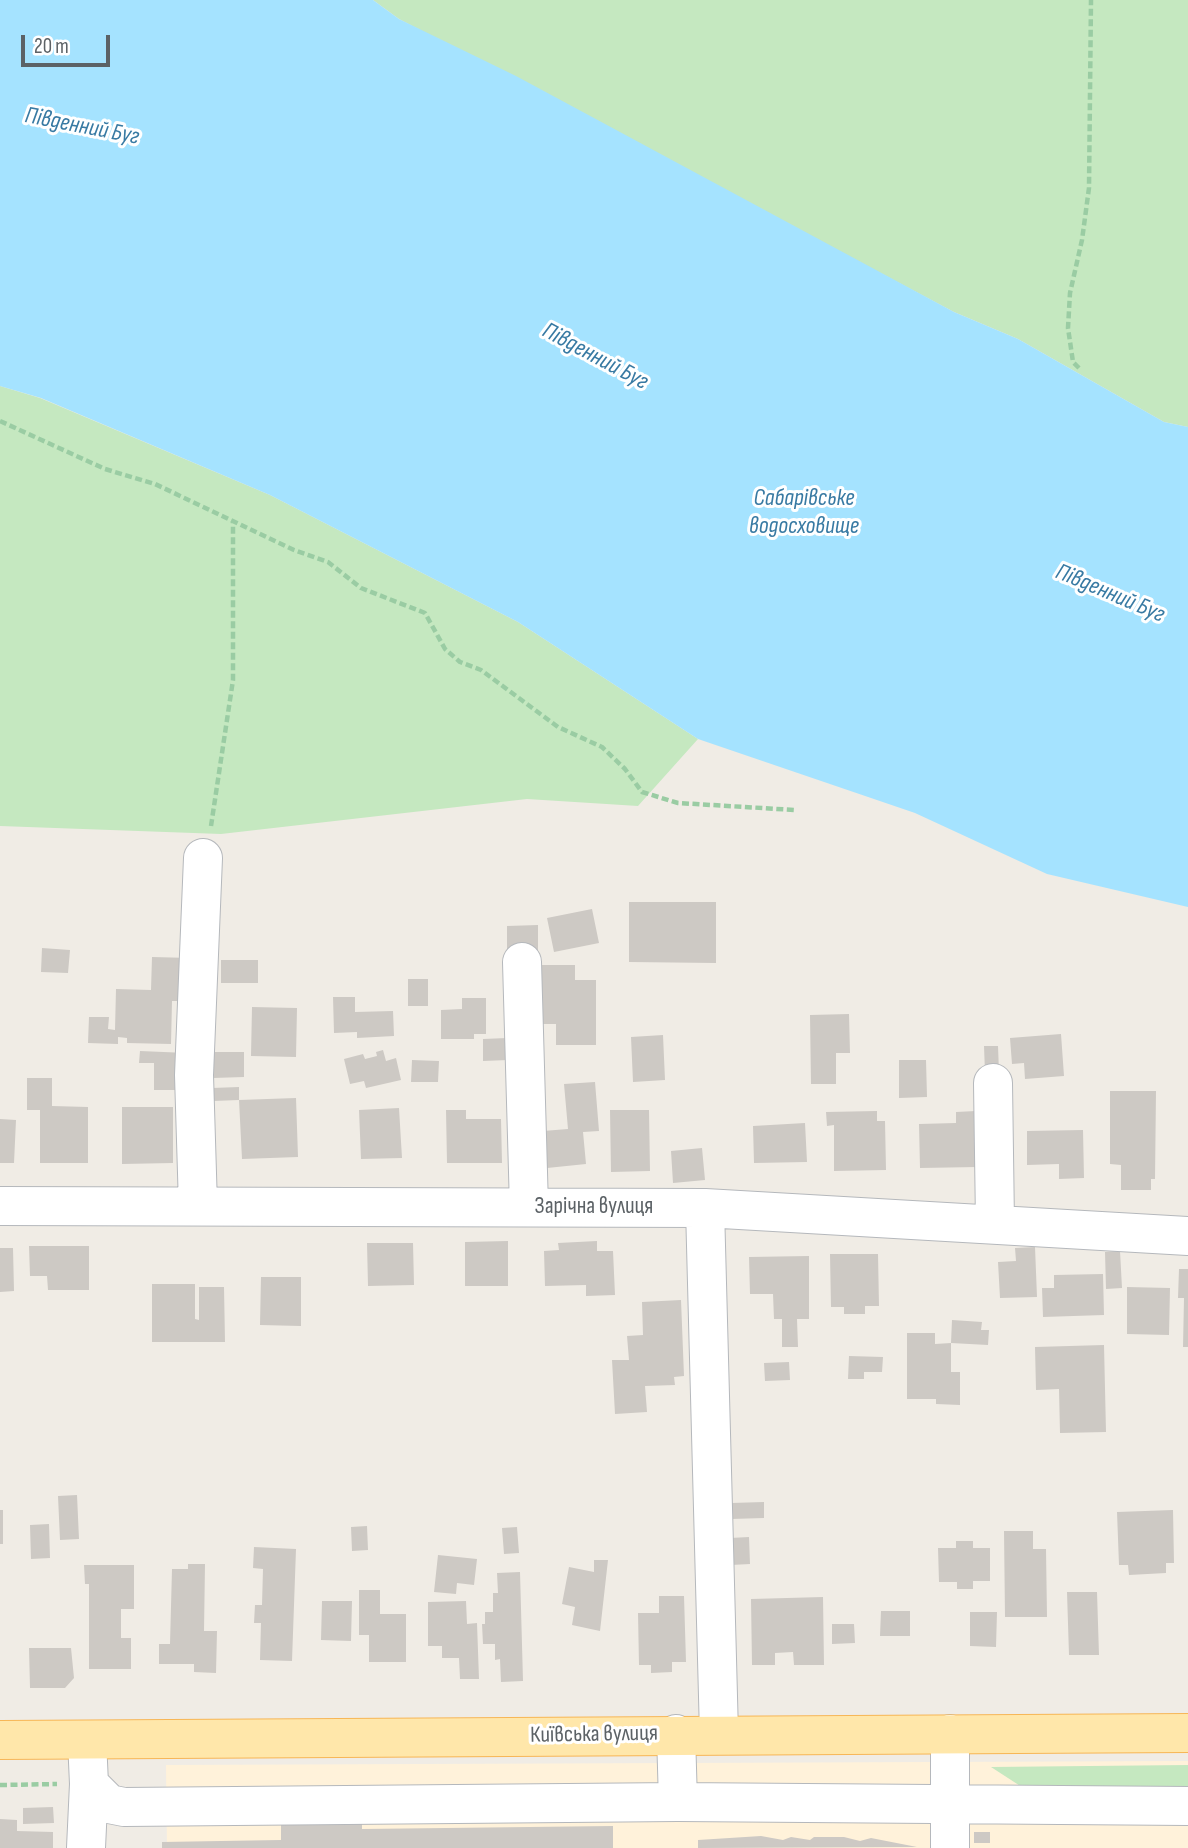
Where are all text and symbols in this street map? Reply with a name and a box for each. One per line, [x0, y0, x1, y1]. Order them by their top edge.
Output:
scale bar [24, 21, 114, 65]
text: 20 m [34, 34, 69, 59]
water label: Південний Буг [22, 102, 142, 152]
water label: Південний Буг [537, 317, 653, 397]
water label: Сабарівське водосховище [749, 485, 859, 541]
water label: Південний Буг [1051, 558, 1169, 630]
street label: Зарічна вулиця [535, 1193, 653, 1221]
street label: Київська вулиця [530, 1720, 658, 1750]

